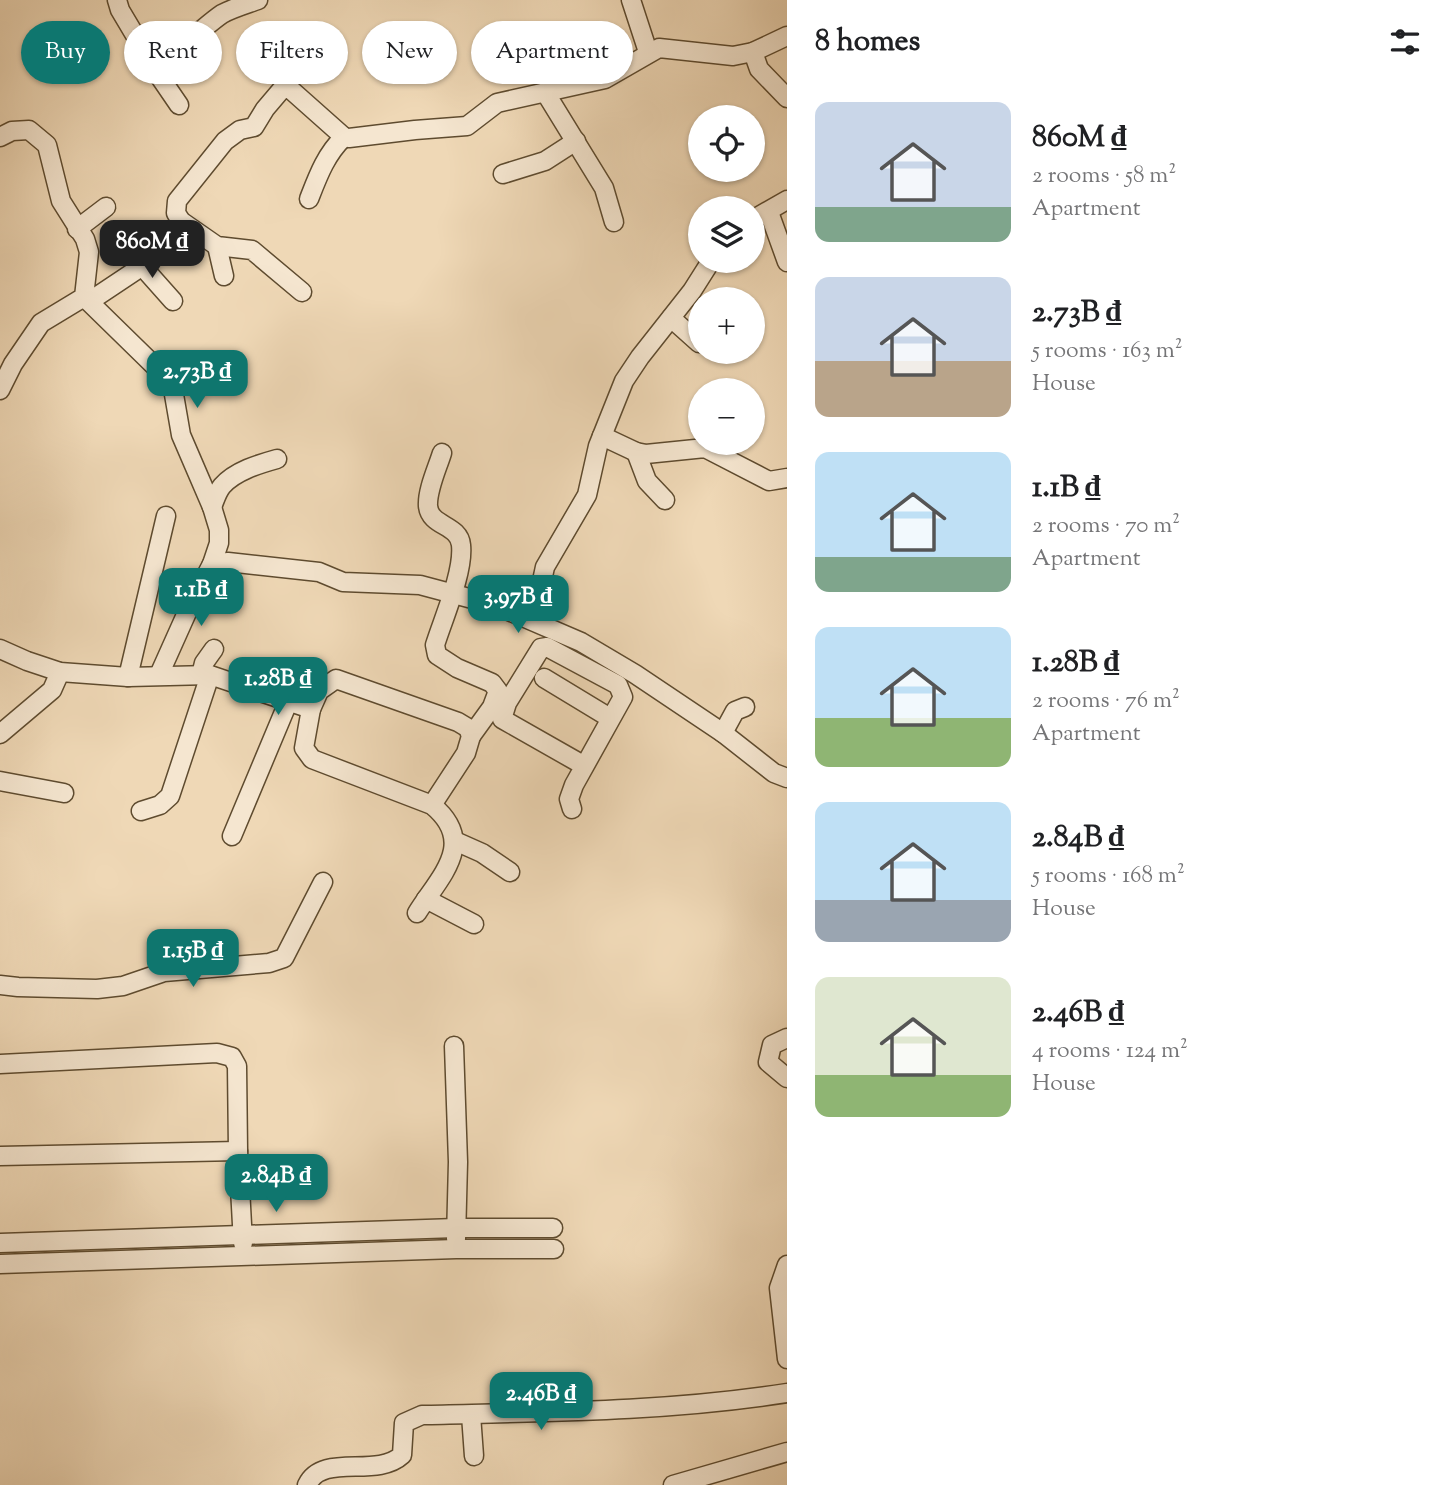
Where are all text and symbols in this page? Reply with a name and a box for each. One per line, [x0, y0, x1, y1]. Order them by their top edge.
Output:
chip: Buy [21, 21, 110, 84]
chip: Rent [124, 21, 222, 84]
chip: Filters [236, 21, 348, 84]
chip: New [362, 21, 457, 84]
chip: Apartment [471, 21, 633, 84]
text: 8 homes [815, 21, 920, 64]
icon: filters [1386, 23, 1424, 61]
map controls [688, 105, 765, 455]
button: locate [688, 105, 765, 182]
text: 860M ₫ [1032, 117, 1127, 160]
icon: home [871, 130, 955, 214]
text: 2 rooms · 58 m² [1032, 160, 1176, 193]
text: Apartment [1032, 193, 1141, 226]
button: layers [688, 196, 765, 273]
pin: 860M ₫ [95, 220, 209, 280]
text: 860M ₫ [116, 226, 188, 259]
button: + [688, 287, 765, 364]
text: 2.73B ₫ [1032, 292, 1121, 335]
icon: home [871, 305, 955, 389]
text: 5 rooms · 163 m² [1032, 335, 1182, 368]
pin: 2.73B ₫ [132, 350, 262, 410]
text: 2.73B ₫ [163, 356, 231, 389]
text: House [1032, 368, 1096, 401]
button: − [688, 378, 765, 455]
text: 1.1B ₫ [1032, 467, 1101, 510]
icon: home [871, 480, 955, 564]
text: 2 rooms · 70 m² [1032, 510, 1180, 543]
text: Apartment [1032, 543, 1141, 576]
pin: 1.1B ₫ [144, 568, 258, 628]
text: 1.1B ₫ [175, 574, 227, 607]
pin: 3.97B ₫ [453, 576, 583, 635]
text: 3.97B ₫ [484, 581, 552, 614]
text: 1.28B ₫ [1032, 642, 1119, 685]
icon: home [871, 655, 955, 739]
pin: 1.28B ₫ [213, 658, 343, 717]
text: 1.28B ₫ [244, 663, 312, 696]
text: 2 rooms · 76 m² [1032, 685, 1180, 718]
text: Apartment [1032, 718, 1141, 751]
text: 2.84B ₫ [1032, 817, 1124, 860]
icon: home [871, 830, 955, 914]
text: 5 rooms · 168 m² [1032, 860, 1185, 893]
text: House [1032, 893, 1096, 926]
pin: 1.15B ₫ [128, 930, 258, 989]
text: 1.15B ₫ [163, 935, 223, 968]
text: 2.46B ₫ [1032, 992, 1124, 1035]
icon: home [871, 1005, 955, 1089]
text: 4 rooms · 124 m² [1032, 1035, 1188, 1068]
text: House [1032, 1068, 1096, 1101]
pin: 2.84B ₫ [211, 1154, 341, 1214]
text: 2.84B ₫ [241, 1160, 311, 1193]
pin: 2.46B ₫ [476, 1372, 606, 1432]
text: 2.46B ₫ [506, 1378, 576, 1411]

